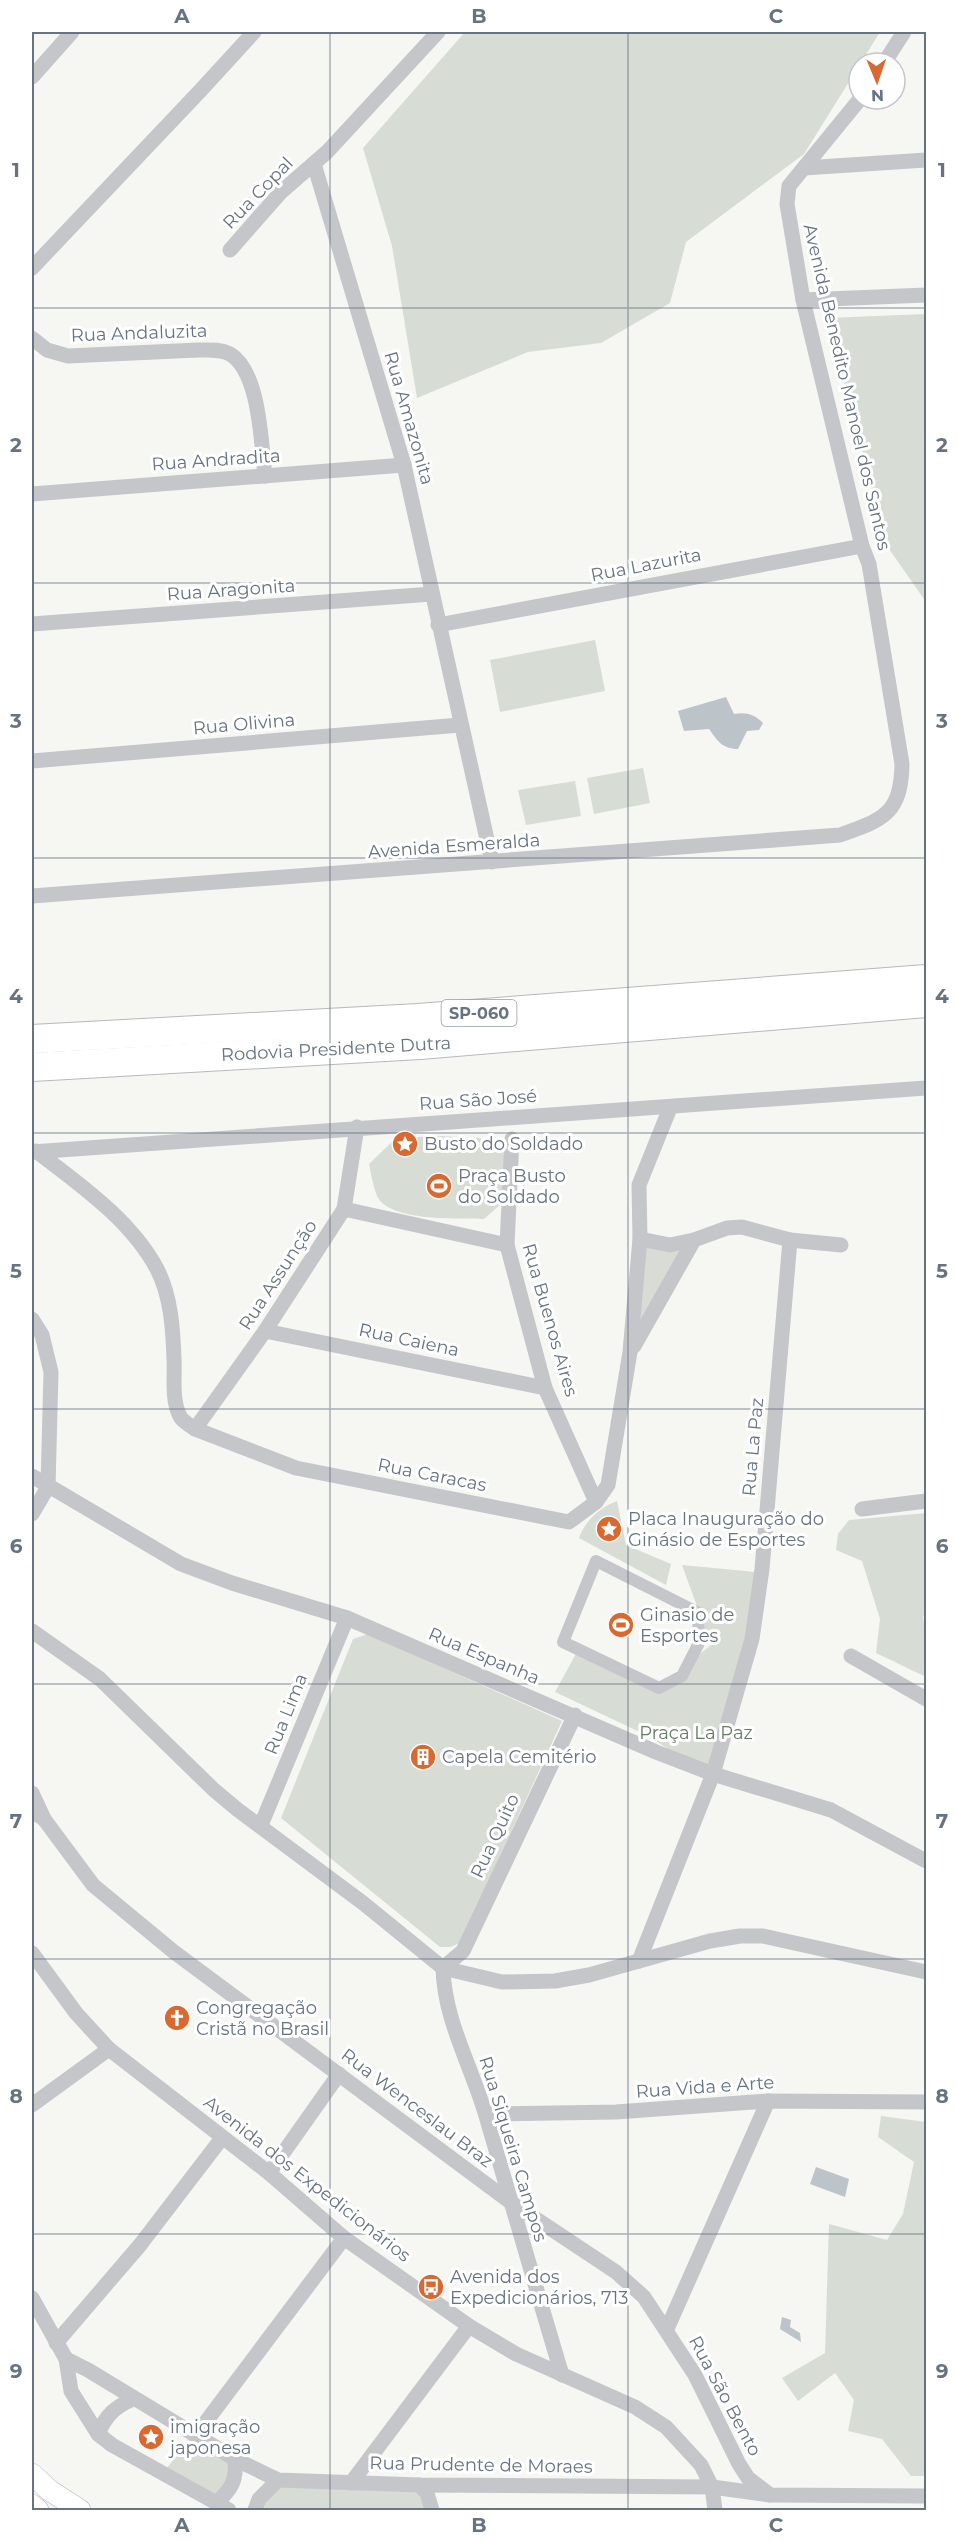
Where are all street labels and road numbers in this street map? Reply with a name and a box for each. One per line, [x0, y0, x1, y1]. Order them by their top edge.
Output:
street label: Rua Copal [218, 152, 298, 234]
street label: Avenida Benedito Manoel dos Santos [799, 222, 895, 553]
street label: Rua Andaluzita [70, 320, 208, 346]
street label: Rua Amazonita [379, 349, 439, 487]
street label: Rua Andradita [151, 445, 281, 475]
street label: Rua Lazurita [589, 543, 703, 587]
street label: Rua Aragonita [166, 575, 296, 605]
street label: Rua Olivina [192, 709, 296, 739]
street label: Avenida Esmeralda [367, 829, 541, 863]
road number: SP-060 [442, 1000, 516, 1026]
street label: Rodovia Presidente Dutra [220, 1032, 452, 1066]
street label: Rua São José [418, 1085, 538, 1115]
street label: Rua Assunção [234, 1216, 322, 1334]
street label: Rua Buenos Aires [518, 1241, 582, 1399]
street label: Rua Caiena [357, 1319, 461, 1361]
street label: Rua La Paz [738, 1397, 768, 1497]
street label: Rua Caracas [376, 1454, 488, 1496]
street label: Rua Espanha [425, 1623, 543, 1689]
street label: Rua Lima [260, 1670, 312, 1758]
street label: Rua Quito [466, 1790, 524, 1882]
street label: Rua Wenceslau Braz [337, 2044, 497, 2172]
street label: Rua Siqueira Campos [474, 2054, 552, 2245]
street label: Rua Vida e Arte [635, 2071, 775, 2103]
street label: Avenida dos Expedicionários [199, 2091, 415, 2267]
street label: Rua São Bento [684, 2332, 766, 2460]
street label: Rua Prudente de Moraes [369, 2452, 593, 2478]

